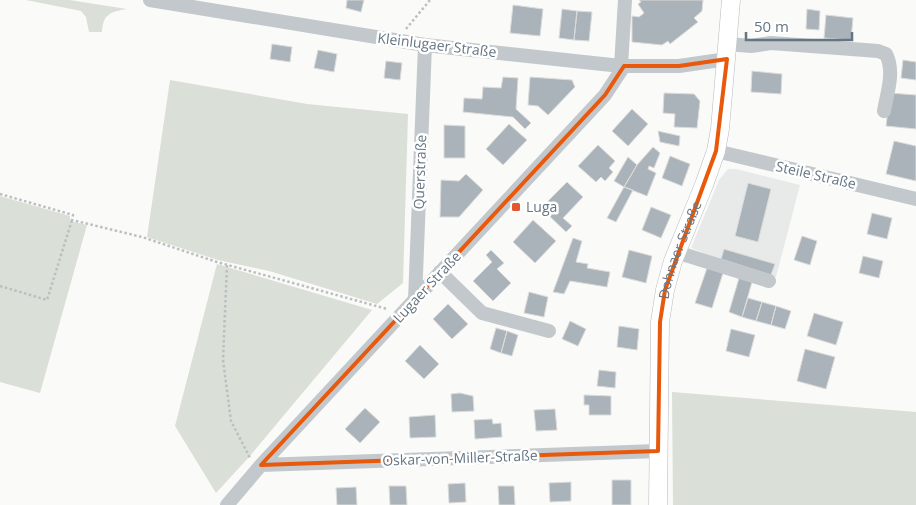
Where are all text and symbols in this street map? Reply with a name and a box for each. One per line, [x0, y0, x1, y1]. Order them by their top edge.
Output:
scale bar [746, 10, 852, 42]
text: 50 m [754, 16, 789, 36]
street label: Kleinlugaer Straße [377, 28, 498, 61]
street label: Querstraße [409, 134, 430, 210]
street label: Steile Straße [774, 156, 858, 193]
place label: Luga [526, 197, 557, 216]
street label: Dohnaer Straße [654, 198, 706, 300]
marker: Luga [510, 201, 522, 213]
street label: Lugaer Straße [389, 247, 465, 327]
street label: Oskar-von-Miller-Straße [382, 445, 538, 470]

